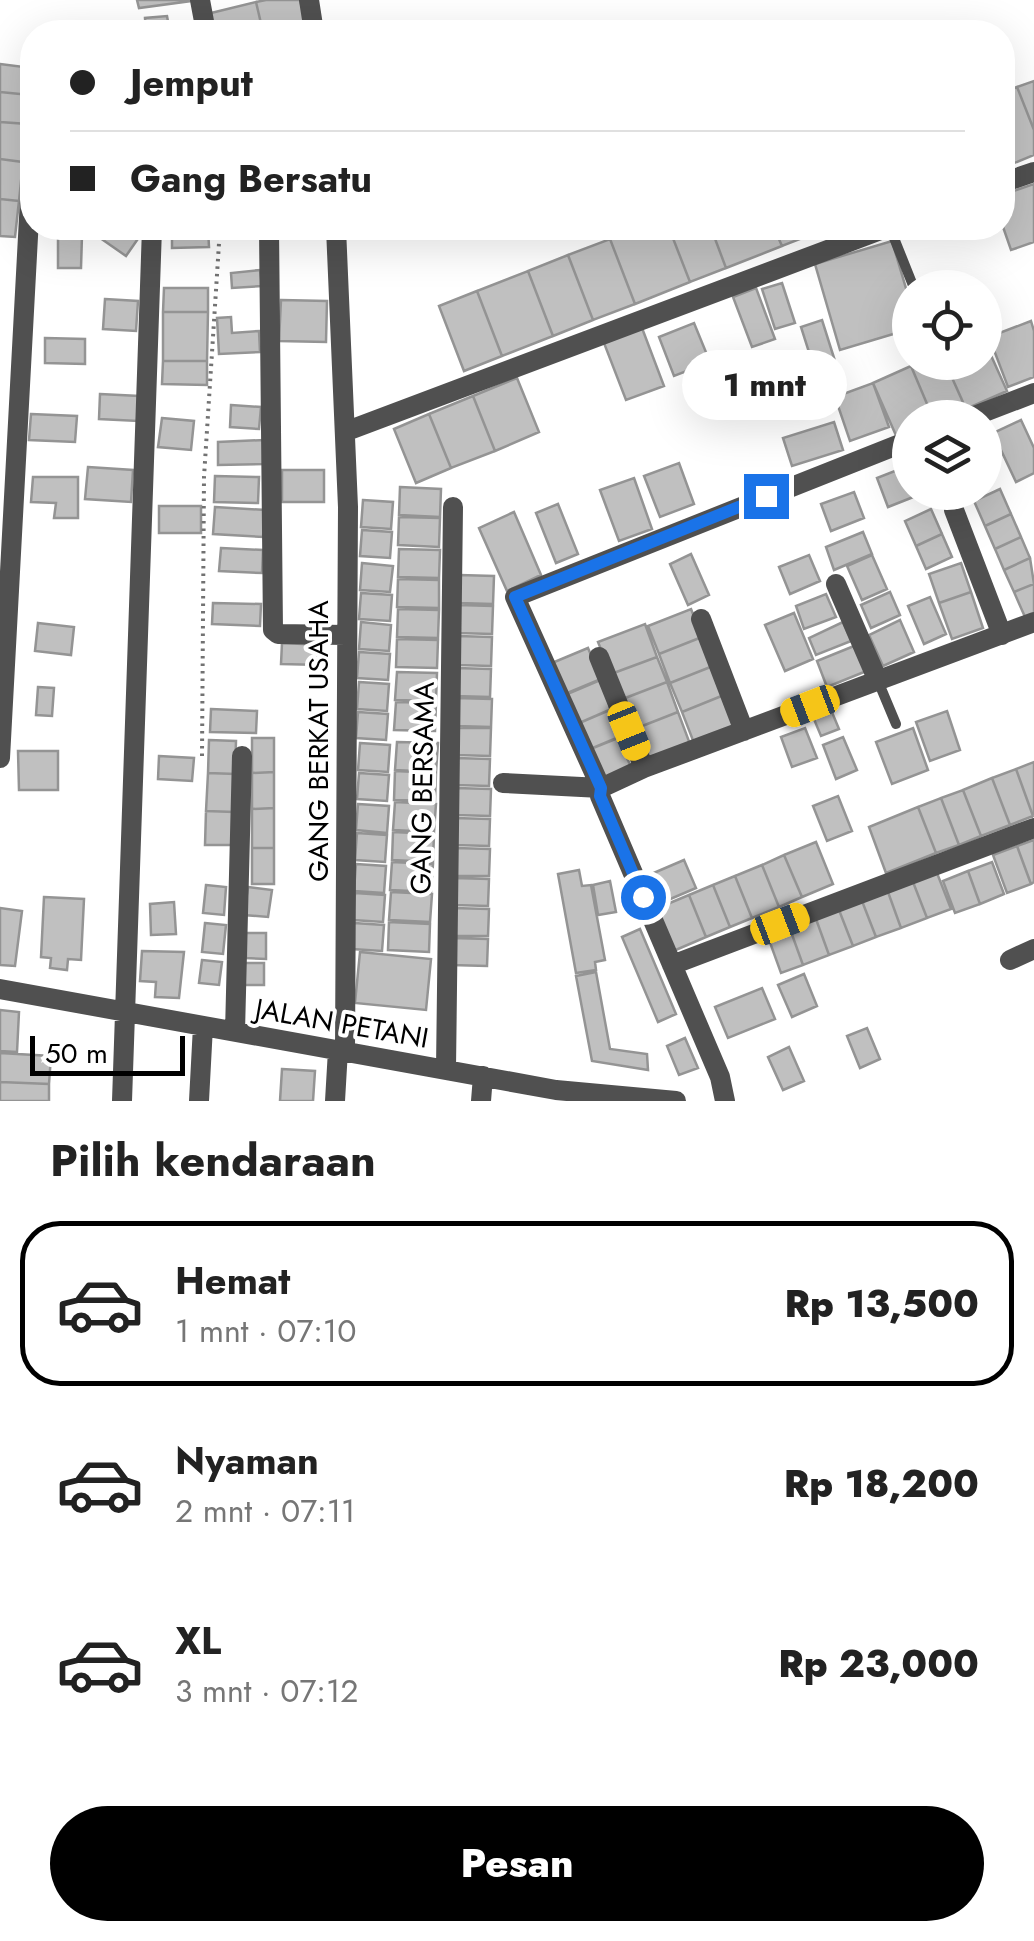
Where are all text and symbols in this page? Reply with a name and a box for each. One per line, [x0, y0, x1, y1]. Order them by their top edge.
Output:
text: Jemput [130, 55, 253, 110]
text: Gang Bersatu [130, 151, 372, 206]
map controls [892, 270, 1002, 510]
button: locate [892, 270, 1002, 380]
callout: 1 mnt [684, 351, 848, 421]
text: 1 mnt [723, 362, 806, 408]
button: layers [892, 400, 1002, 510]
route end [744, 474, 789, 519]
street label: GANG BERKAT USAHA [298, 600, 339, 882]
street label: GANG BERSAMA [400, 681, 445, 895]
car [777, 681, 843, 731]
car [604, 698, 654, 764]
route start [621, 875, 666, 920]
car [747, 899, 813, 949]
street label: JALAN PETANI [248, 987, 432, 1059]
scale bar [30, 1031, 185, 1076]
text: 50 m [45, 1033, 108, 1074]
text: Pilih kendaraan [50, 1128, 376, 1193]
text: Hemat [175, 1253, 290, 1308]
icon: car [55, 1259, 145, 1349]
text: Rp 13,500 [785, 1276, 979, 1331]
text: 1 mnt · 07:10 [175, 1308, 356, 1354]
text: Nyaman [175, 1433, 319, 1488]
icon: car [55, 1439, 145, 1529]
text: Rp 18,200 [784, 1456, 979, 1511]
text: 2 mnt · 07:11 [175, 1488, 355, 1534]
text: XL [175, 1613, 221, 1668]
icon: car [55, 1619, 145, 1709]
text: Rp 23,000 [778, 1636, 979, 1691]
text: 3 mnt · 07:12 [175, 1668, 359, 1714]
button: Pesan [50, 1806, 984, 1921]

